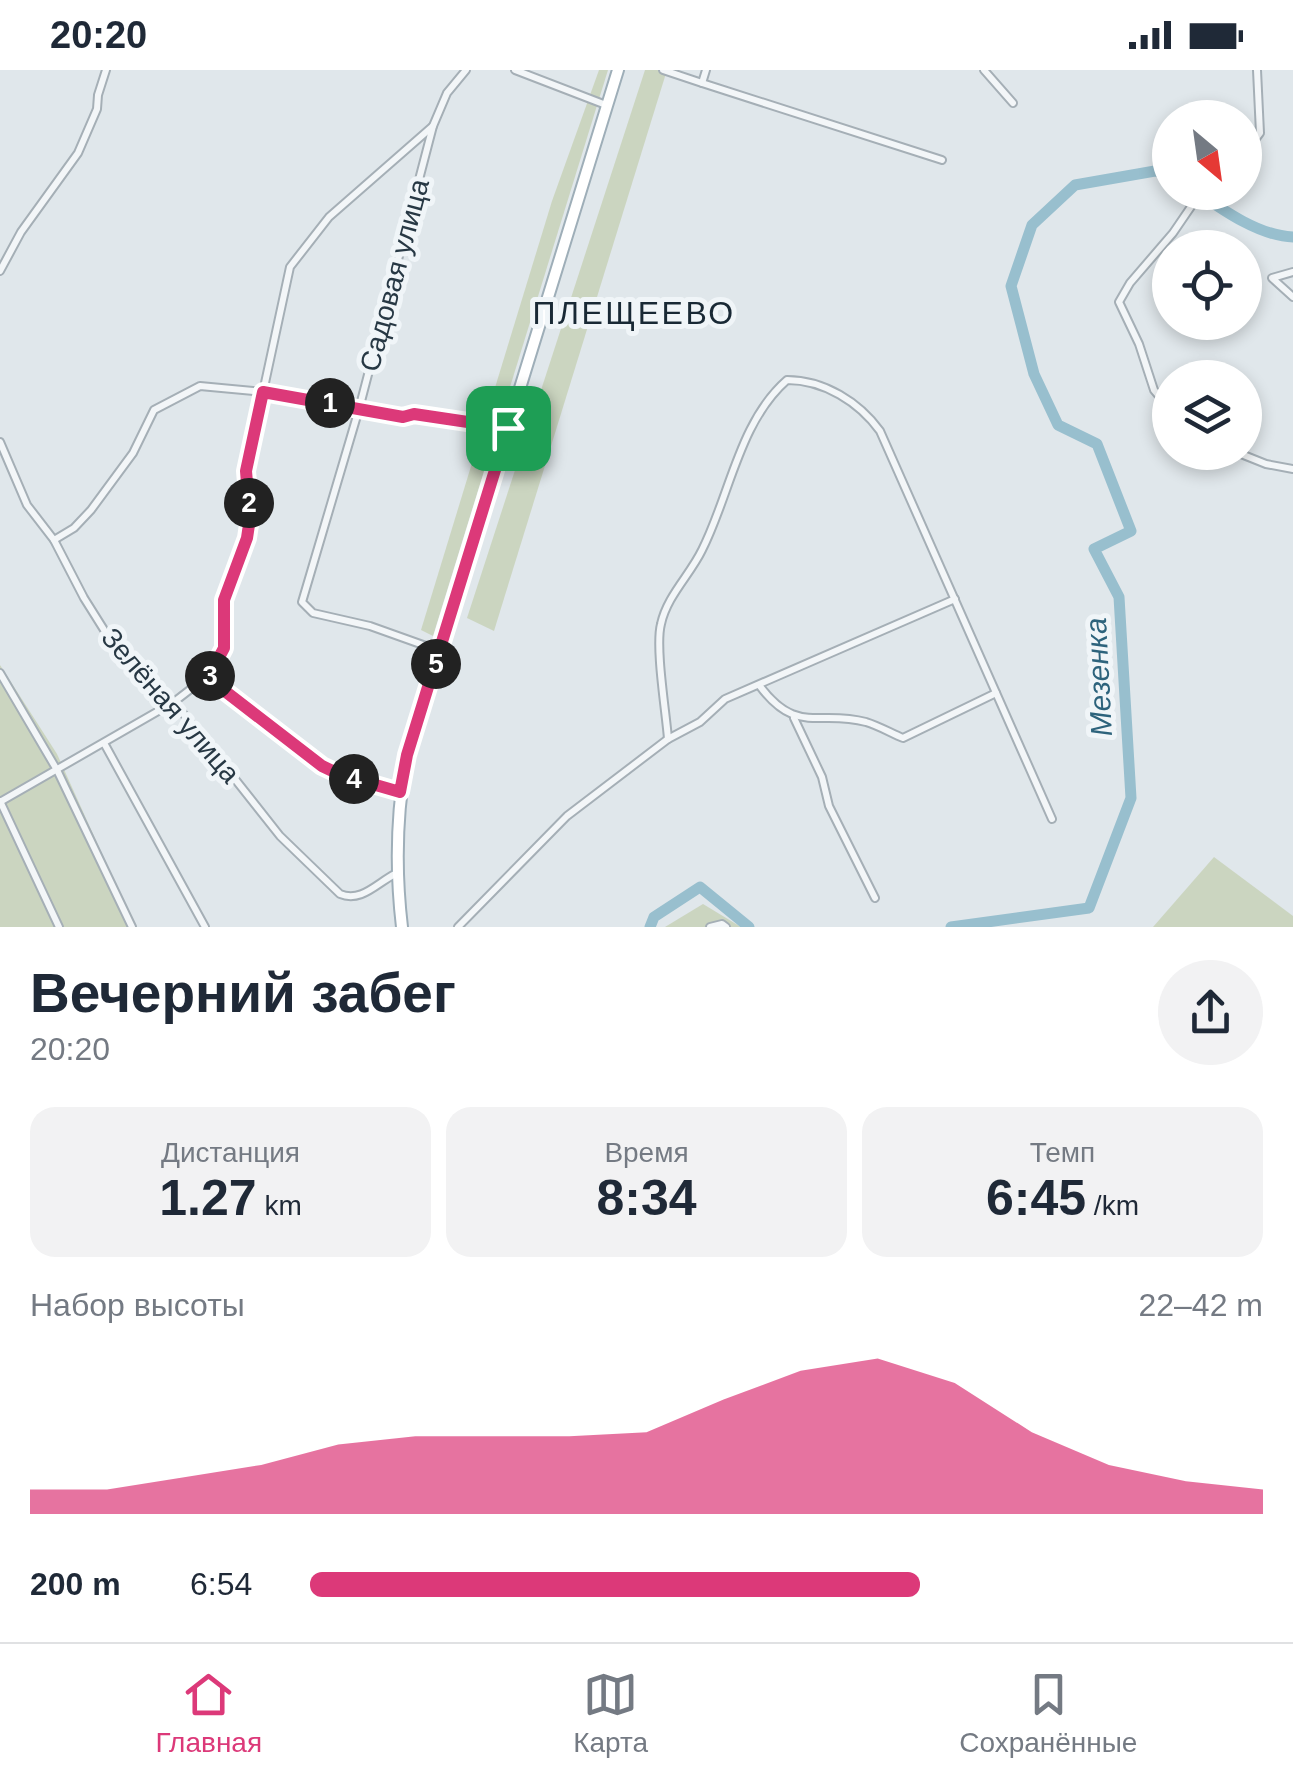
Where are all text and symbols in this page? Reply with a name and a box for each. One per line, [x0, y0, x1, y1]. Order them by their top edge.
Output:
text: 20:20 [50, 14, 147, 56]
north arrow [1152, 100, 1262, 210]
map controls [1152, 100, 1262, 470]
street label: Садовая улица [354, 175, 435, 375]
button: locate [1152, 230, 1262, 340]
district label: ПЛЕЩЕЕВО [532, 295, 736, 331]
button: layers [1152, 360, 1262, 470]
pin: 1 [305, 378, 355, 428]
pin [466, 386, 551, 471]
text: 1 [322, 387, 338, 418]
icon: arrive [481, 401, 536, 456]
pin: 2 [224, 478, 274, 528]
text: 2 [241, 487, 257, 518]
water label: Мезенка [1079, 617, 1118, 737]
street label: Зелёная улица [95, 622, 246, 789]
pin: 5 [411, 639, 461, 689]
text: 5 [428, 648, 444, 679]
pin: 3 [185, 651, 235, 701]
text: 3 [202, 660, 218, 691]
pin: 4 [329, 754, 379, 804]
text: 4 [346, 763, 362, 794]
button: share [1158, 960, 1263, 1065]
text: Вечерний забег [30, 962, 456, 1024]
text: 20:20 [30, 1031, 110, 1067]
text: Дистанция [161, 1137, 300, 1168]
text: Время [604, 1137, 689, 1168]
text: Темп [1030, 1137, 1095, 1168]
text: 1.27 [159, 1170, 257, 1226]
text: 8:34 [596, 1170, 697, 1226]
text: 6:45 [986, 1170, 1086, 1226]
text: km [257, 1190, 302, 1221]
text: /km [1086, 1190, 1139, 1221]
text: Набор высоты [30, 1287, 245, 1323]
text: 22–42 m [1138, 1287, 1263, 1323]
text: 200 m [30, 1566, 121, 1602]
text: 6:54 [190, 1566, 252, 1602]
tab: Главная [156, 1667, 262, 1759]
tab: Карта [573, 1667, 648, 1759]
tab: Сохранённые [959, 1667, 1137, 1759]

